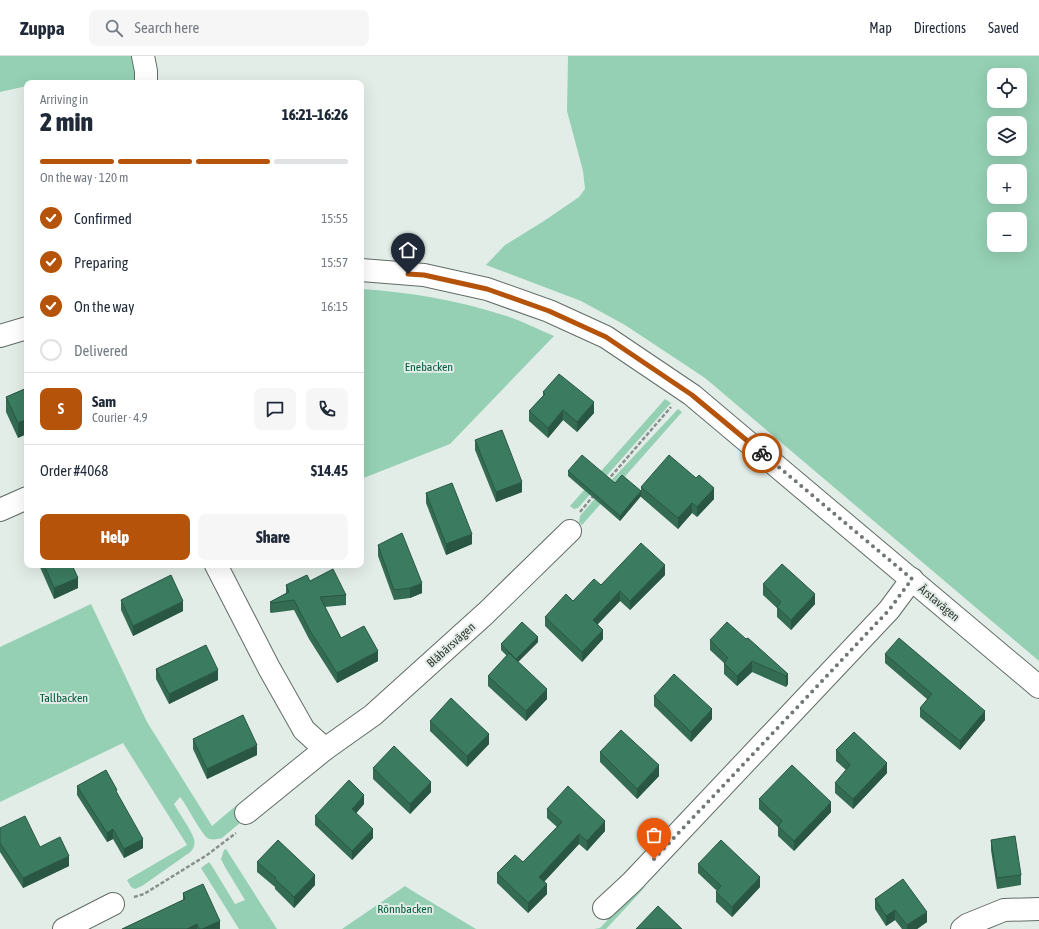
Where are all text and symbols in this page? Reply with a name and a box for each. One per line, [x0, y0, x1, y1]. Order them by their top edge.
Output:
search box [89, 10, 369, 46]
text: Zuppa [20, 17, 65, 39]
icon: search [103, 17, 125, 39]
text: Search here [135, 19, 199, 36]
text: Map [869, 20, 892, 36]
text: Directions [914, 20, 966, 36]
text: Saved [988, 20, 1019, 36]
map controls [987, 68, 1027, 252]
button: locate [987, 68, 1027, 108]
text: Arriving in [40, 92, 88, 107]
text: 16:21–16:26 [282, 106, 348, 123]
text: 2 min [40, 107, 93, 137]
button: layers [987, 116, 1027, 156]
button: + [987, 164, 1027, 204]
text: On the way · 120 m [40, 170, 128, 185]
icon: check [40, 207, 62, 229]
text: Confirmed [74, 210, 132, 227]
text: 15:55 [321, 211, 348, 226]
button: − [987, 212, 1027, 252]
pin [391, 233, 425, 274]
icon: home [397, 239, 419, 261]
icon: check [40, 251, 62, 273]
text: Preparing [74, 254, 128, 271]
text: 15:57 [321, 255, 348, 270]
icon: check [40, 295, 62, 317]
text: On the way [74, 298, 135, 315]
text: 16:15 [321, 299, 348, 314]
text: Delivered [74, 342, 128, 359]
park label: Enebacken [405, 360, 453, 374]
button: chat [254, 388, 296, 430]
button: phone [306, 388, 348, 430]
text: Sam [92, 393, 116, 410]
text: S [58, 400, 64, 417]
text: Courier · 4.9 [92, 410, 148, 425]
courier [742, 433, 782, 473]
icon: bike [751, 442, 773, 464]
text: Order #4068 [40, 462, 108, 479]
text: $14.45 [311, 462, 348, 479]
button: Help [40, 514, 190, 560]
button: Share [198, 514, 348, 560]
street label: Ärstavägen [916, 582, 962, 624]
street label: Blåbärsvägen [424, 620, 478, 670]
park label: Tallbacken [40, 691, 88, 705]
pin [637, 818, 671, 859]
icon: bag [643, 824, 665, 846]
park label: Rönnbacken [377, 902, 433, 916]

